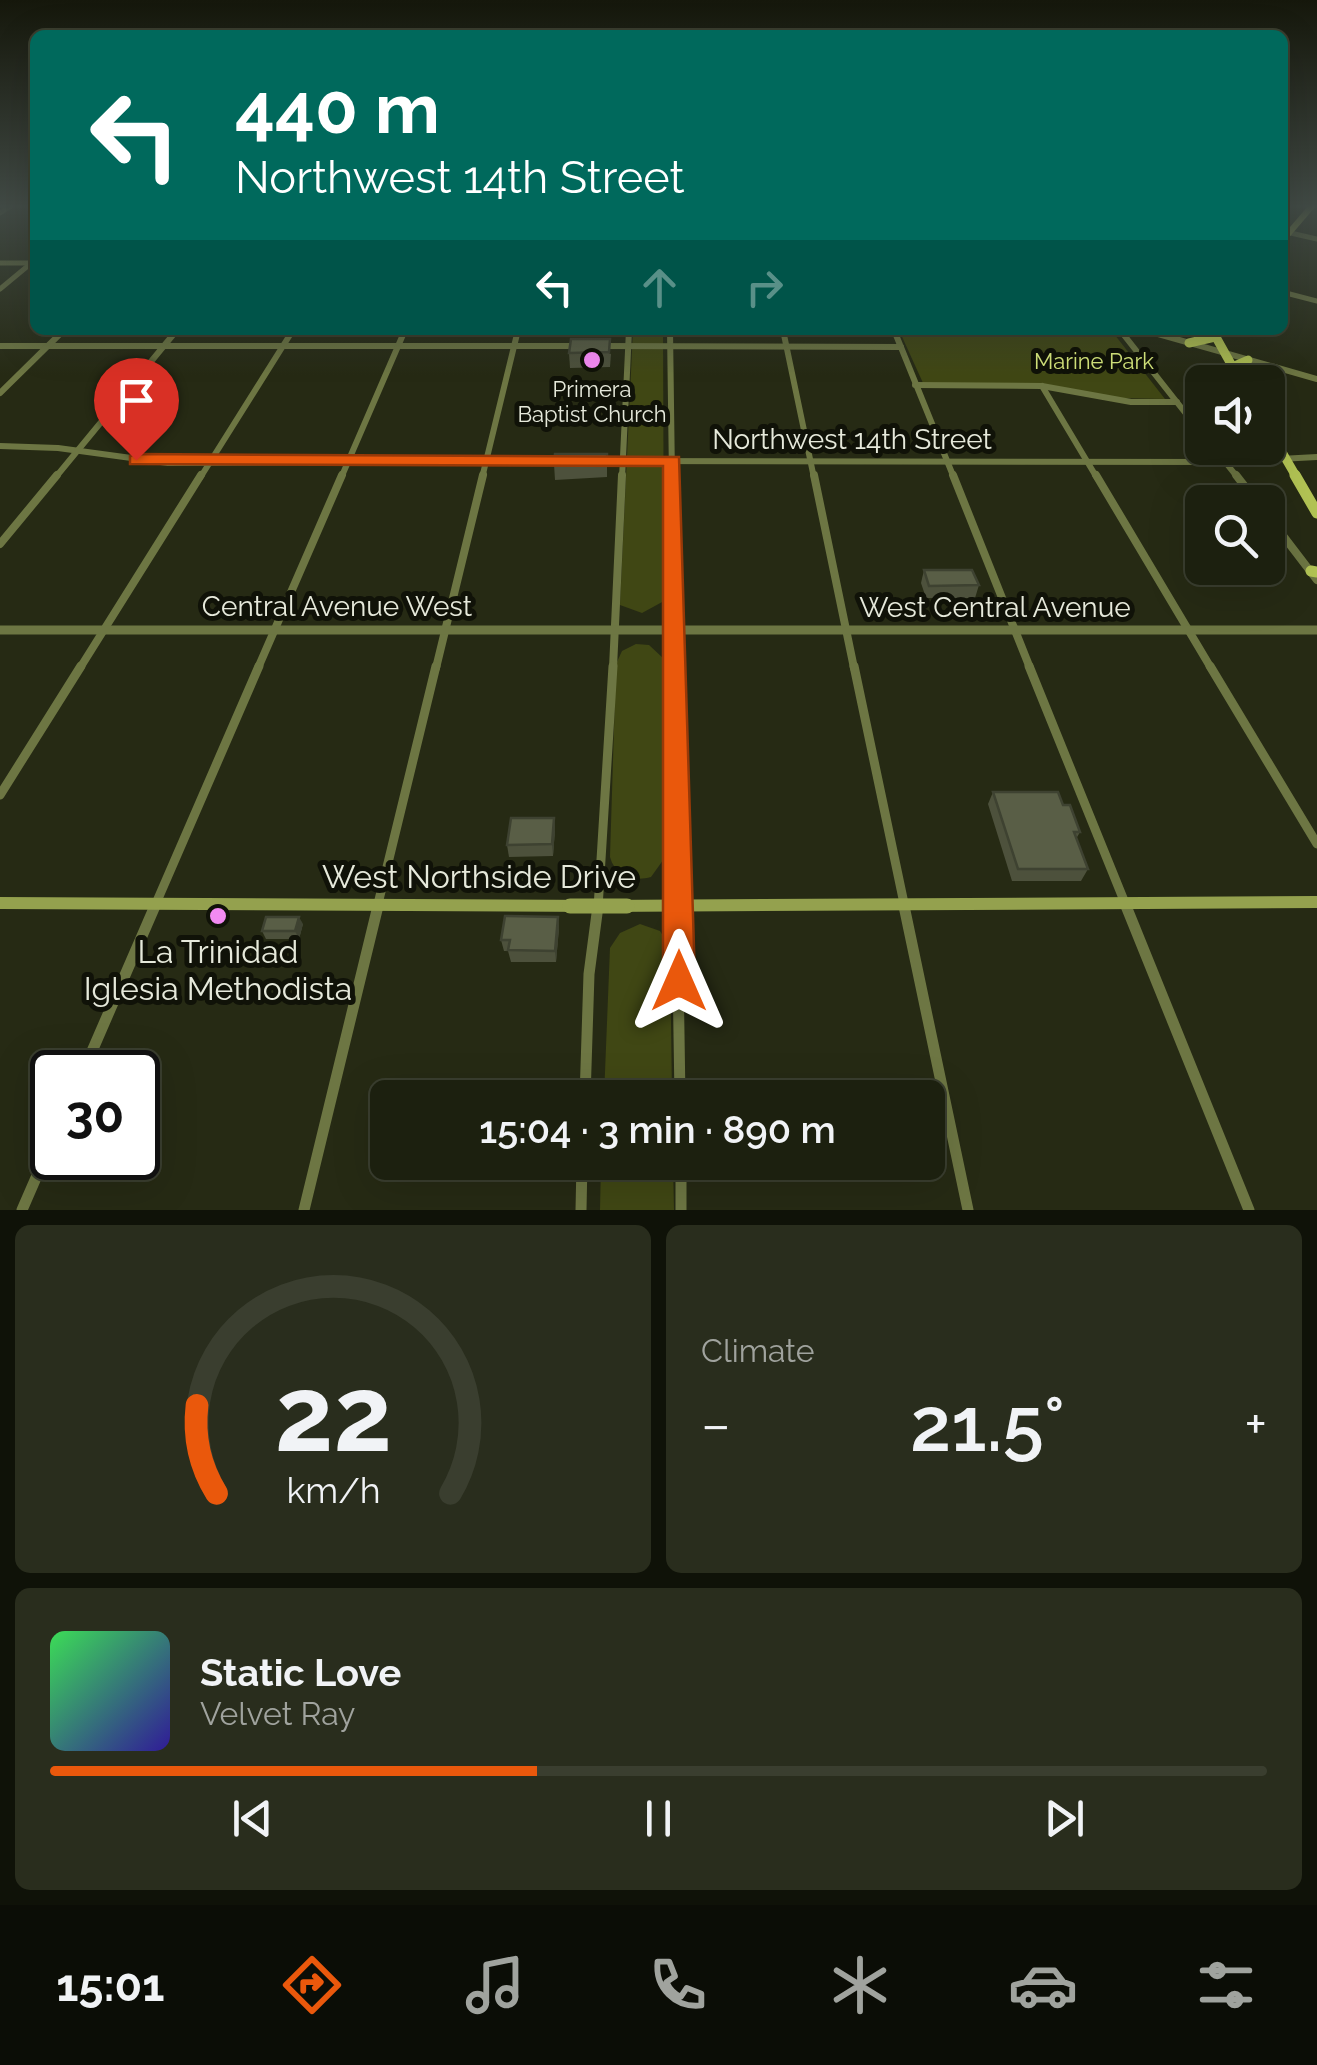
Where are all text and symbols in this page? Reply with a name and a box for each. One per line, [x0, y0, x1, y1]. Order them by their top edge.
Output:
text: 440 m [235, 67, 440, 149]
icon: left [70, 70, 200, 200]
text: Northwest 14th Street [235, 151, 685, 204]
icon: left [527, 260, 582, 315]
icon: ahead [632, 260, 687, 315]
icon: right [737, 260, 792, 315]
park label: Marine Park [1034, 348, 1154, 374]
marker: Primera Baptist Church [581, 349, 603, 371]
pin [94, 358, 179, 461]
map controls [1185, 365, 1285, 585]
button: sound [1185, 365, 1285, 465]
icon: arrive [109, 373, 164, 428]
place label: Primera Baptist Church [517, 376, 667, 427]
street label: Northwest 14th Street [712, 423, 992, 456]
button: search [1185, 485, 1285, 585]
street label: Central Avenue West [202, 590, 473, 623]
street label: West Central Avenue [859, 591, 1131, 624]
street label: West Northside Drive [322, 858, 636, 895]
marker: La Trinidad Iglesia Methodista [207, 905, 229, 927]
position arrow [627, 929, 731, 1033]
place label: La Trinidad Iglesia Methodista [84, 933, 352, 1007]
speed limit sign: 30 [30, 1050, 160, 1180]
text: 15:04 · 3 min · 890 m [479, 1107, 836, 1152]
text: Climate [701, 1332, 815, 1369]
text: 22 [274, 1353, 392, 1475]
text: 21.5° [910, 1380, 1065, 1469]
text: − [701, 1392, 731, 1457]
text: + [1244, 1392, 1267, 1457]
text: km/h [286, 1469, 380, 1511]
text: Static Love [200, 1650, 401, 1695]
text: Velvet Ray [200, 1695, 355, 1732]
icon: previous [225, 1791, 280, 1846]
icon: pause [631, 1791, 686, 1846]
icon: next [1037, 1791, 1092, 1846]
icon: directions [277, 1950, 347, 2020]
icon: music [460, 1950, 530, 2020]
icon: phone [643, 1950, 713, 2020]
icon: climate [825, 1950, 895, 2020]
icon: car [1008, 1950, 1078, 2020]
icon: filters [1191, 1950, 1261, 2020]
text: 15:01 [56, 1959, 164, 2012]

